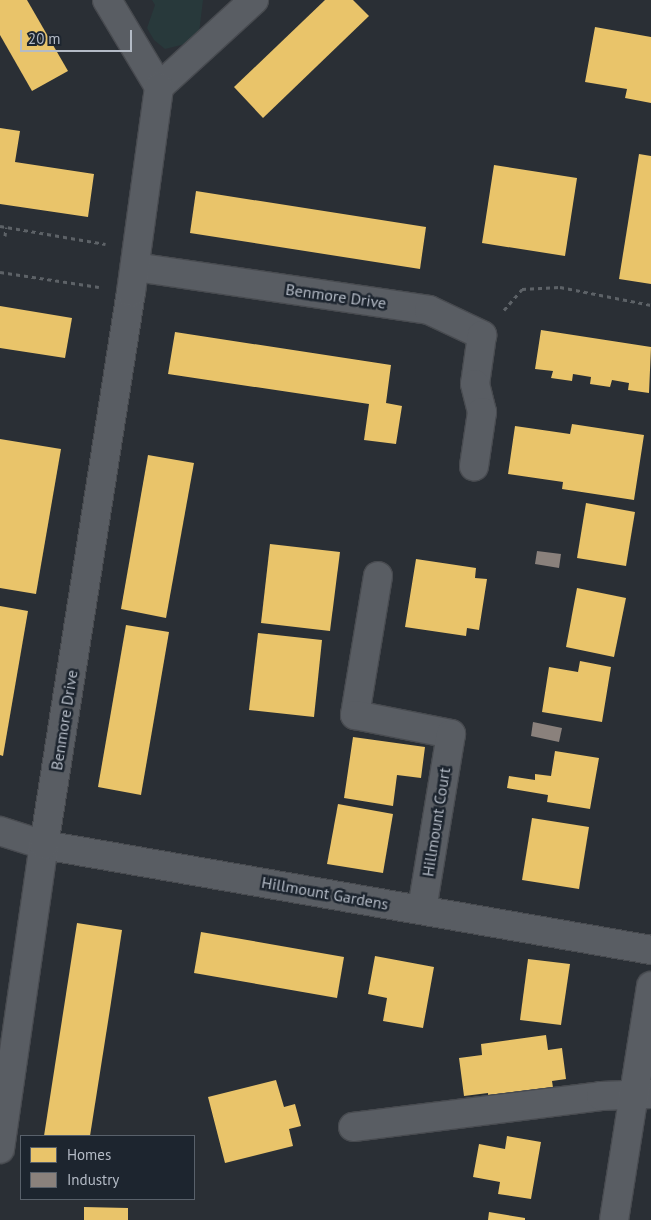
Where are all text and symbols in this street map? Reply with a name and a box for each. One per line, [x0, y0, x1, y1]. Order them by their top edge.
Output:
scale bar [22, 20, 135, 52]
text: 20 m [28, 29, 61, 48]
street label: Benmore Drive [284, 279, 388, 313]
street label: Benmore Drive [47, 668, 81, 772]
street label: Hillmount Court [418, 766, 454, 878]
street label: Hillmount Gardens [260, 872, 390, 914]
legend [20, 1135, 195, 1200]
text: Homes [67, 1145, 111, 1164]
text: Industry [67, 1170, 119, 1189]

